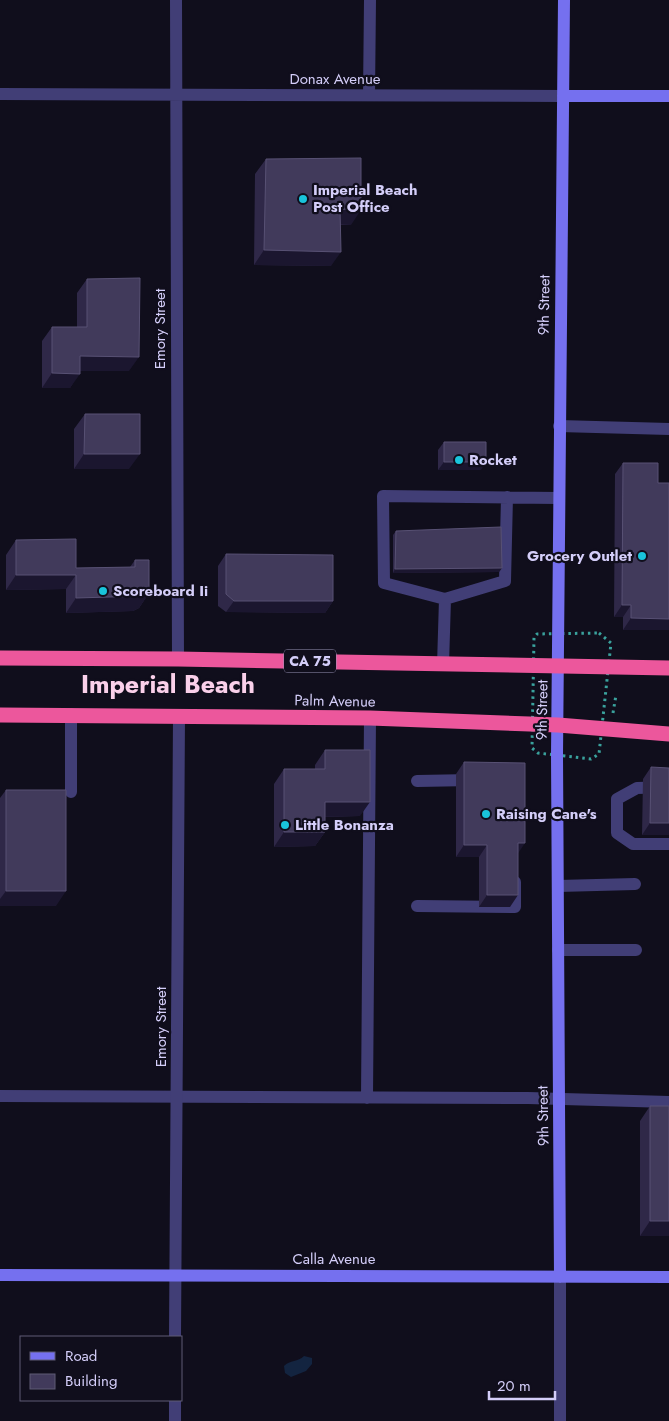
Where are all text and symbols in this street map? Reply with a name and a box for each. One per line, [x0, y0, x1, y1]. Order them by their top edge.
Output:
street label: Donax Avenue [289, 68, 381, 90]
place label: Imperial Beach Post Office [313, 179, 417, 218]
marker: Imperial Beach Post Office [297, 193, 309, 205]
street label: 9th Street [532, 274, 556, 335]
street label: Emory Street [149, 288, 171, 369]
place label: Rocket [469, 449, 517, 471]
marker: Rocket [453, 454, 465, 466]
place label: Grocery Outlet [527, 545, 632, 567]
marker: Grocery Outlet [636, 550, 648, 562]
place label: Scoreboard Ii [113, 580, 208, 602]
marker: Scoreboard Ii [97, 585, 109, 597]
road number: CA 75 [284, 649, 336, 672]
district label: Imperial Beach [81, 666, 255, 702]
street label: 9th Street [530, 679, 554, 740]
street label: Palm Avenue [294, 689, 376, 713]
place label: Raising Cane's [496, 803, 597, 825]
marker: Raising Cane's [480, 808, 492, 820]
place label: Little Bonanza [295, 814, 394, 836]
marker: Little Bonanza [279, 819, 291, 831]
street label: Emory Street [150, 986, 172, 1067]
street label: 9th Street [531, 1085, 555, 1146]
street label: Calla Avenue [293, 1248, 376, 1270]
legend [20, 1336, 182, 1401]
text: Road [65, 1345, 97, 1367]
scale bar [489, 1368, 555, 1400]
text: Building [65, 1370, 117, 1392]
text: 20 m [497, 1375, 531, 1397]

